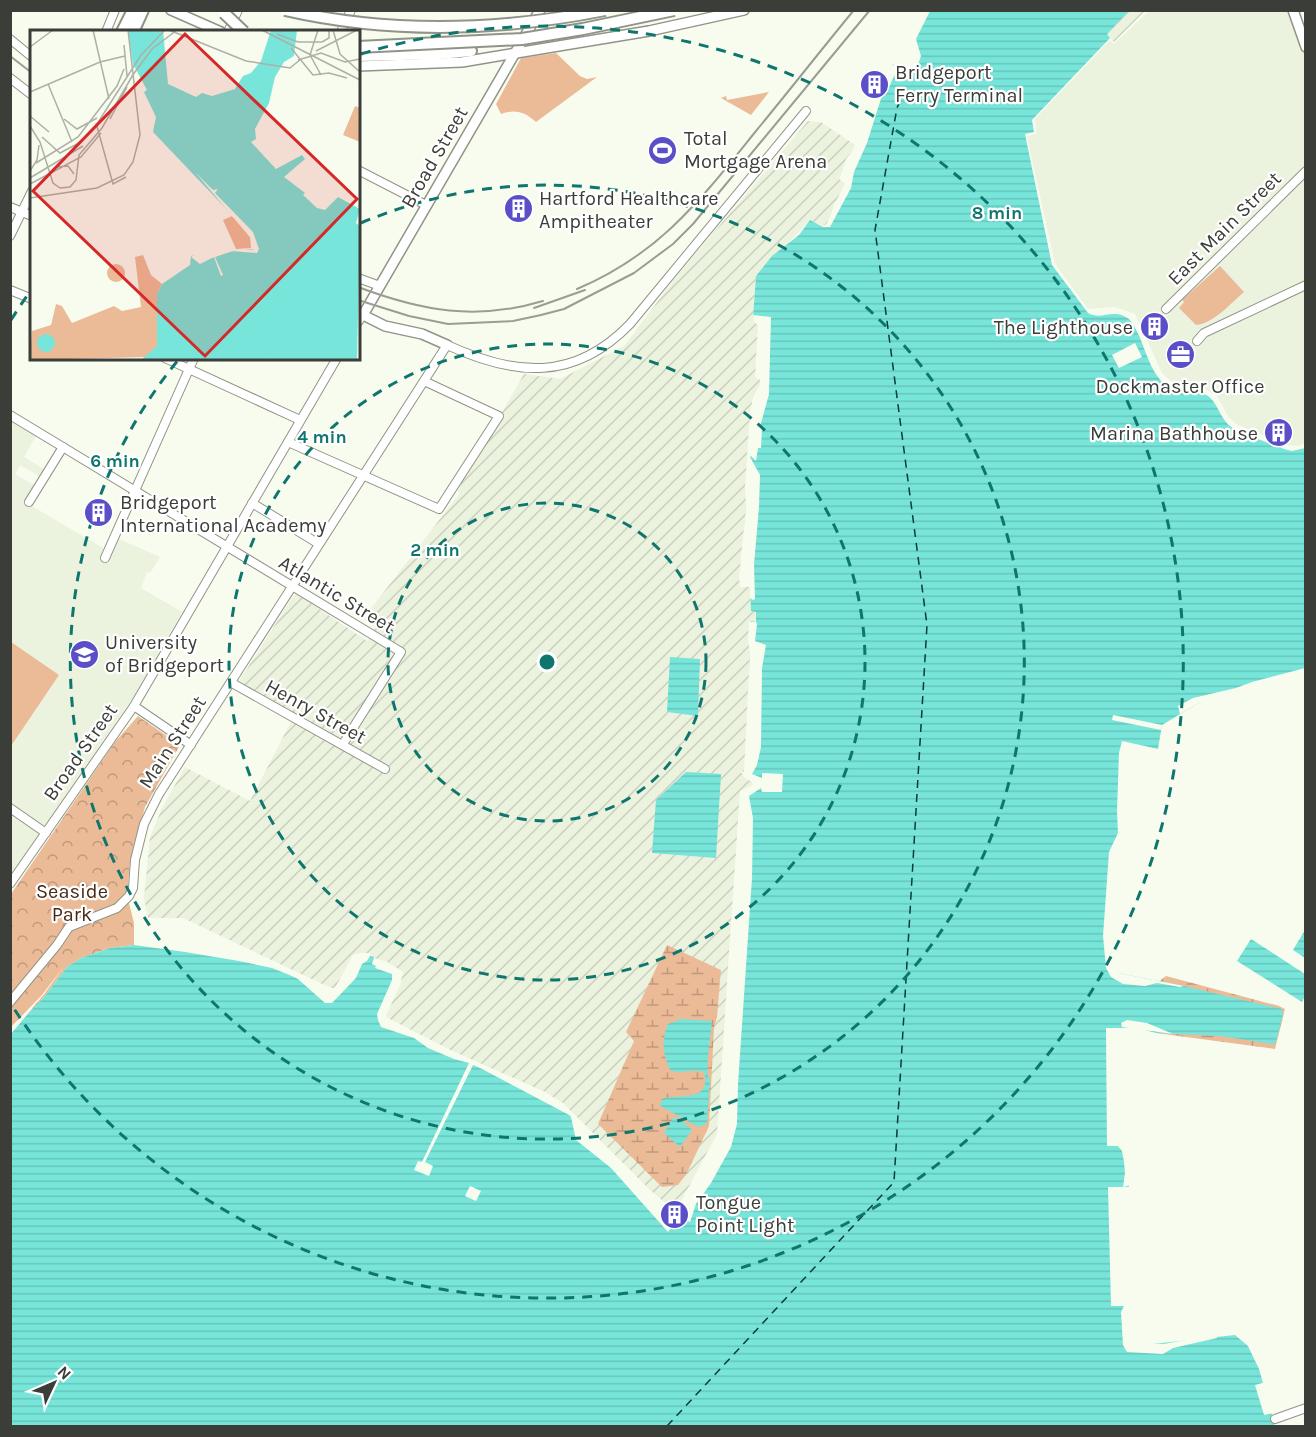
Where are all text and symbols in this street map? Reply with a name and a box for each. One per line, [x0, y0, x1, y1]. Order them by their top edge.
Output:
inset map [30, 30, 360, 360]
place label: Bridgeport Ferry Terminal [895, 61, 1023, 107]
building icon: Bridgeport Ferry Terminal [858, 68, 890, 100]
street label: Broad Street [396, 102, 473, 212]
place label: Total Mortgage Arena [684, 127, 827, 173]
sports icon: Total Mortgage Arena [647, 134, 679, 166]
street label: East Main Street [1163, 167, 1286, 290]
place label: Hartford Healthcare Ampitheater [539, 187, 718, 233]
building icon: Hartford Healthcare Ampitheater [502, 193, 534, 225]
text: 8 min [972, 202, 1022, 224]
building icon: The Lighthouse [1138, 311, 1170, 343]
place label: The Lighthouse [994, 316, 1133, 339]
office icon: Dockmaster Office [1164, 339, 1196, 371]
place label: Dockmaster Office [1096, 375, 1264, 398]
building icon: Marina Bathhouse [1263, 417, 1295, 449]
place label: Marina Bathhouse [1090, 422, 1258, 445]
text: 4 min [297, 426, 347, 448]
text: 6 min [90, 450, 140, 472]
place label: Bridgeport International Academy [120, 491, 327, 537]
building icon: Bridgeport International Academy [83, 497, 115, 529]
text: 2 min [410, 539, 460, 561]
street label: Atlantic Street [275, 551, 399, 638]
place label: University of Bridgeport [105, 631, 224, 677]
school or university icon: University of Bridgeport [68, 638, 100, 670]
centre of rings [537, 652, 557, 672]
street label: Henry Street [261, 674, 371, 749]
street label: Main Street [134, 691, 211, 793]
street label: Broad Street [39, 699, 123, 805]
park label: Seaside Park [36, 880, 108, 926]
place label: Tongue Point Light [696, 1191, 795, 1237]
building icon: Tongue Point Light [659, 1198, 691, 1230]
north arrow [24, 1353, 84, 1413]
text: N [54, 1362, 75, 1384]

